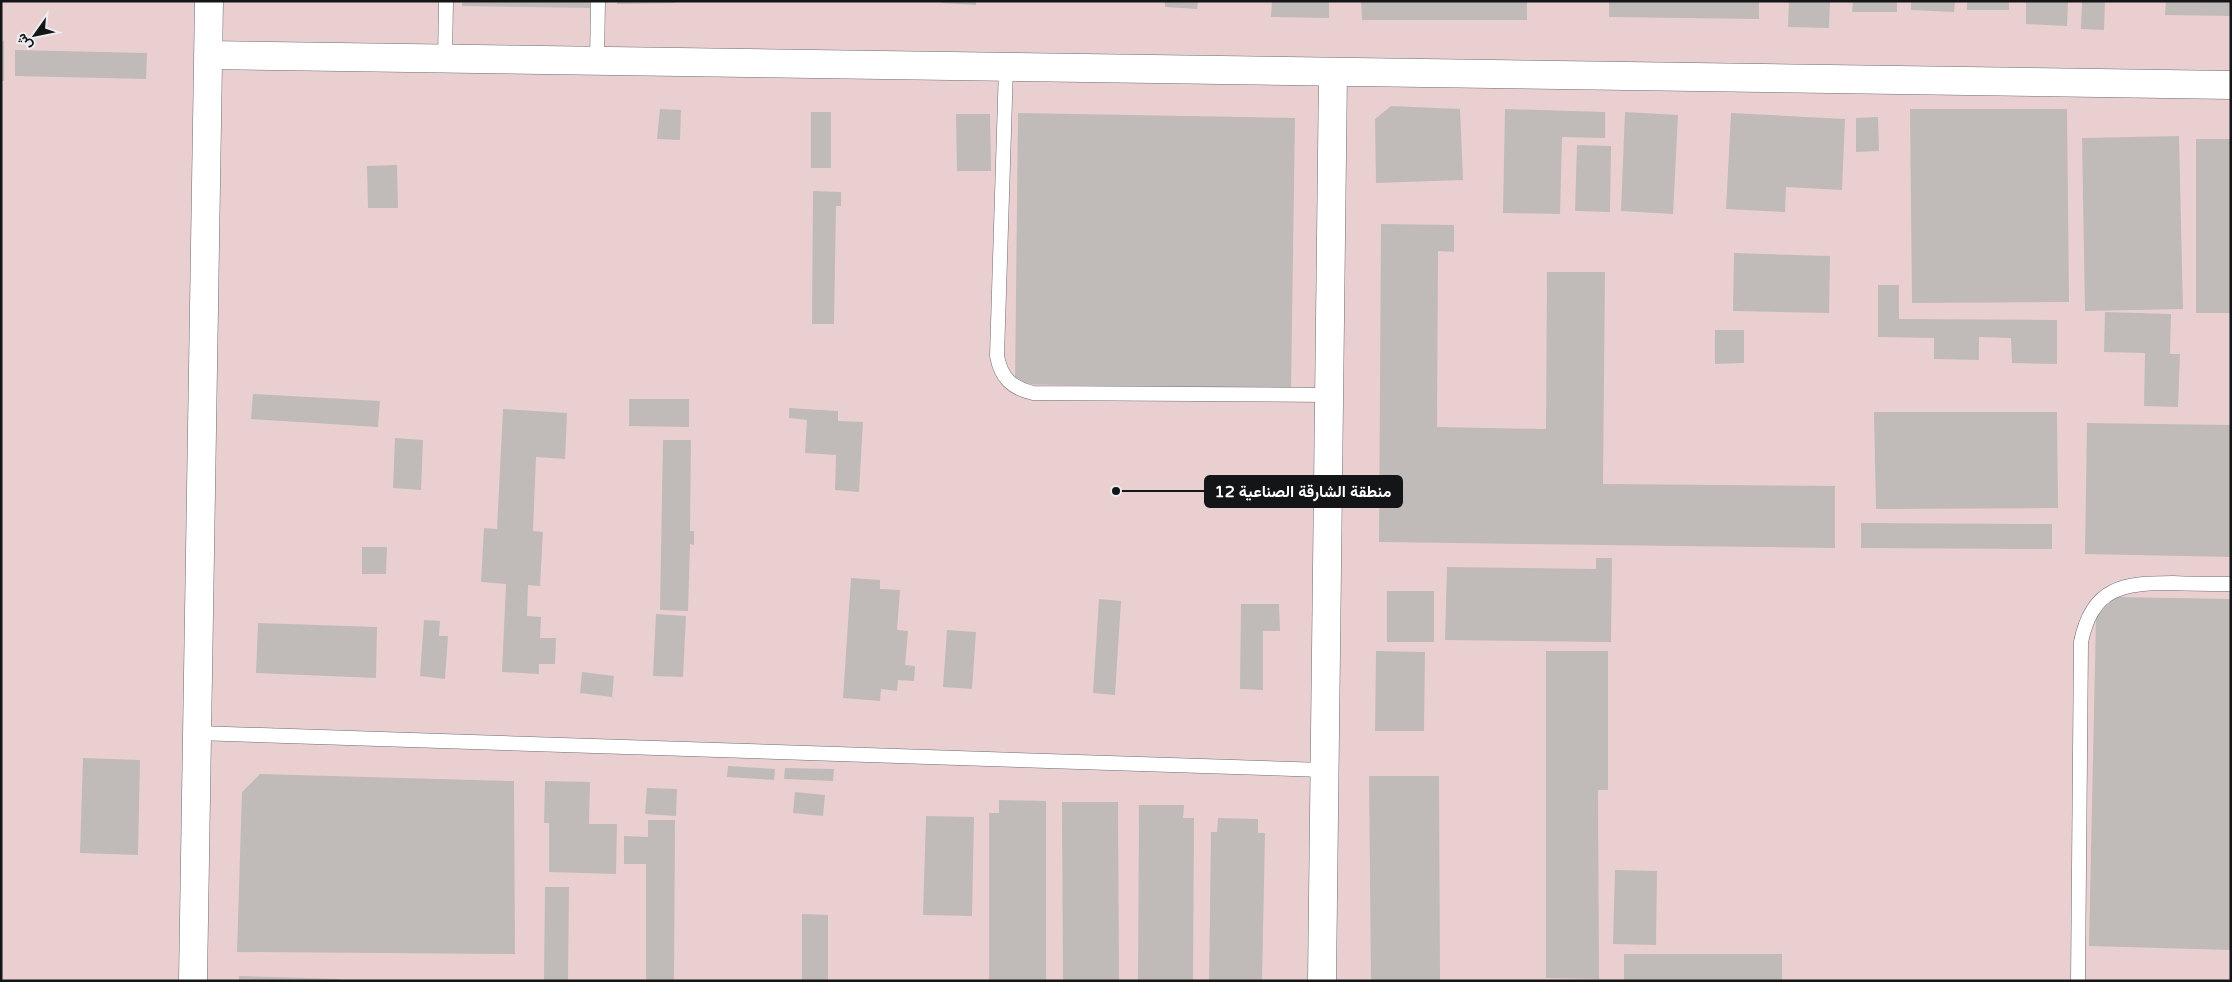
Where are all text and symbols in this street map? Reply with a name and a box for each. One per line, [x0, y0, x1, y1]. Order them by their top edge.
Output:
north arrow [10, 10, 60, 60]
text: ش [13, 30, 36, 53]
callout: منطقة الشارقة الصناعية 12 [1205, 476, 1402, 507]
text: منطقة الشارقة الصناعية 12 [1215, 482, 1392, 502]

